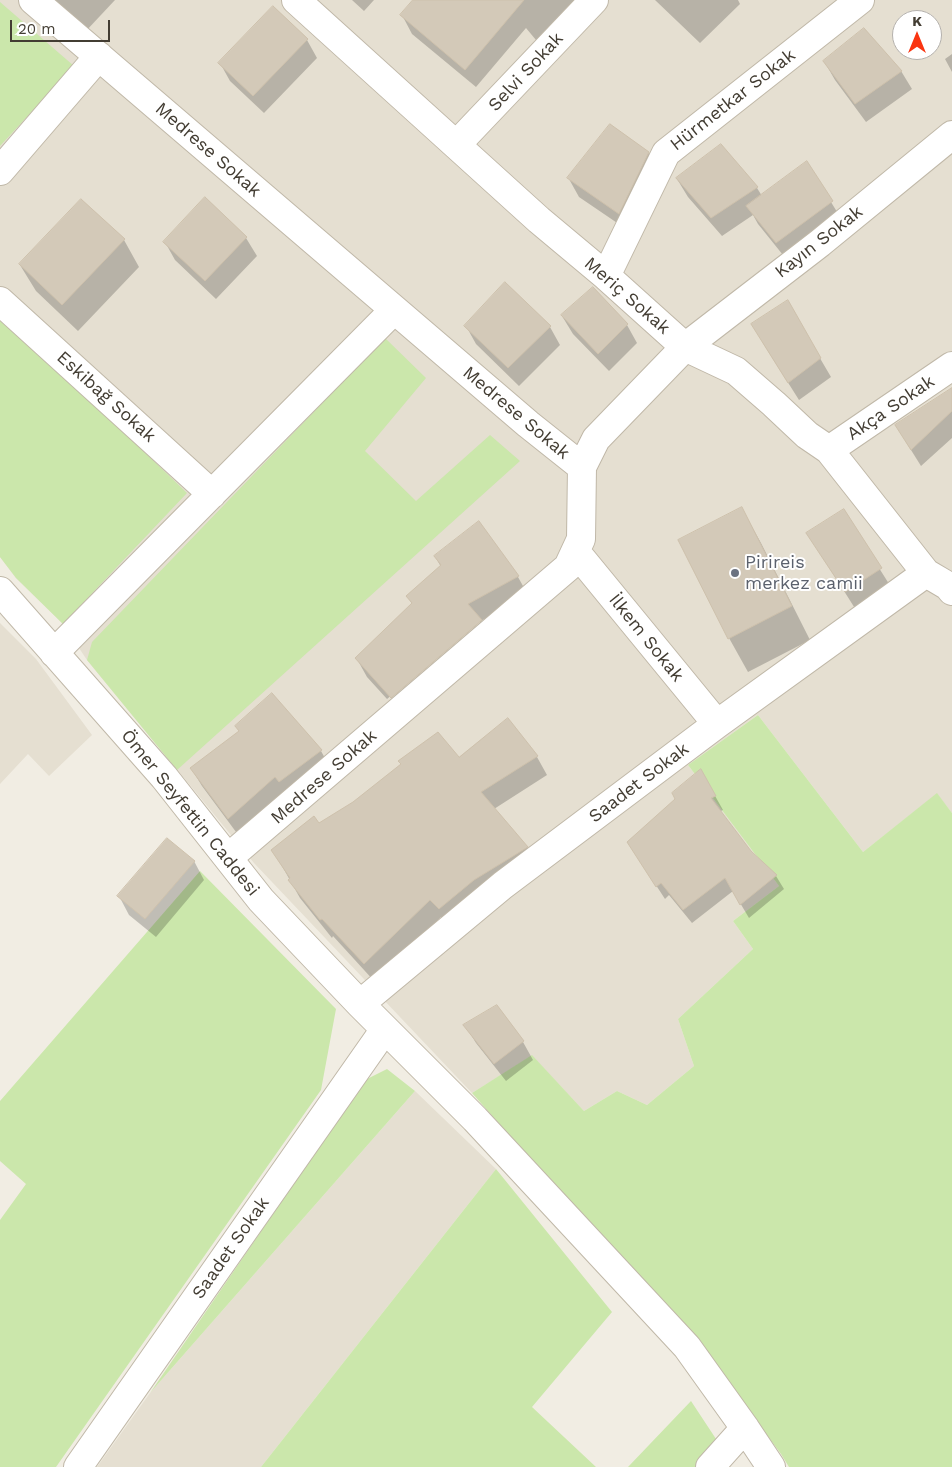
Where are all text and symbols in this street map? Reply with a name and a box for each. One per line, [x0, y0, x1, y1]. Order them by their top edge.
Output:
scale bar [12, 10, 112, 42]
north arrow [892, 10, 942, 60]
text: K [912, 13, 922, 29]
text: 20 m [18, 20, 56, 38]
street label: Selvi Sokak [484, 28, 568, 116]
street label: Hürmetkar Sokak [666, 44, 800, 156]
street label: Medrese Sokak [151, 98, 265, 202]
street label: Kayın Sokak [771, 201, 867, 283]
street label: Meriç Sokak [580, 253, 674, 339]
street label: Eskibağ Sokak [52, 347, 160, 447]
street label: Medrese Sokak [458, 362, 574, 464]
street label: Akça Sokak [843, 371, 939, 445]
place label: Pirireis merkez camii [745, 552, 863, 594]
marker: Pirireis merkez camii [729, 567, 741, 579]
street label: İlkem Sokak [604, 590, 688, 686]
street label: Ömer Seyfettin Caddesi [116, 725, 264, 901]
street label: Medrese Sokak [267, 725, 381, 829]
street label: Saadet Sokak [585, 738, 693, 828]
street label: Saadet Sokak [188, 1193, 274, 1303]

